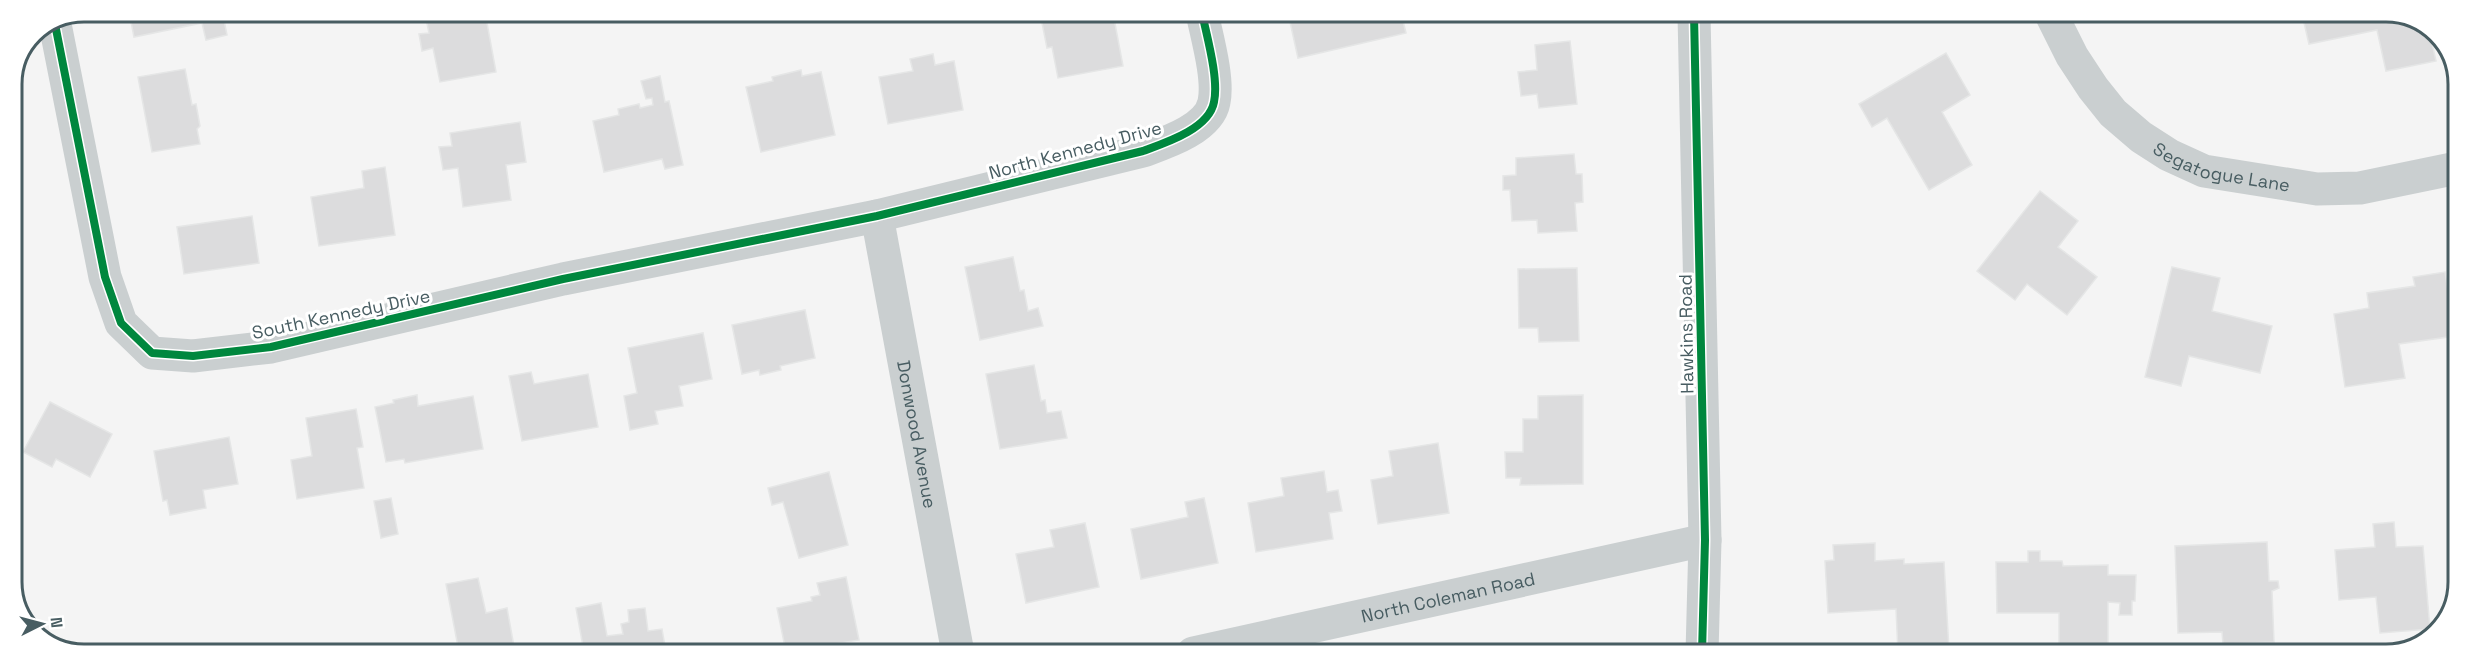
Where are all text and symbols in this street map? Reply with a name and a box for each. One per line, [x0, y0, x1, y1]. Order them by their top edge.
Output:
street label: North Kennedy Drive [986, 116, 1164, 184]
street label: Segatogue Lane [2149, 136, 2292, 196]
street label: Hawkins Road [1673, 274, 1699, 394]
street label: South Kennedy Drive [250, 284, 432, 344]
street label: Donwood Avenue [892, 358, 942, 510]
street label: North Coleman Road [1359, 566, 1537, 627]
north arrow [12, 594, 72, 654]
text: N [45, 616, 67, 629]

